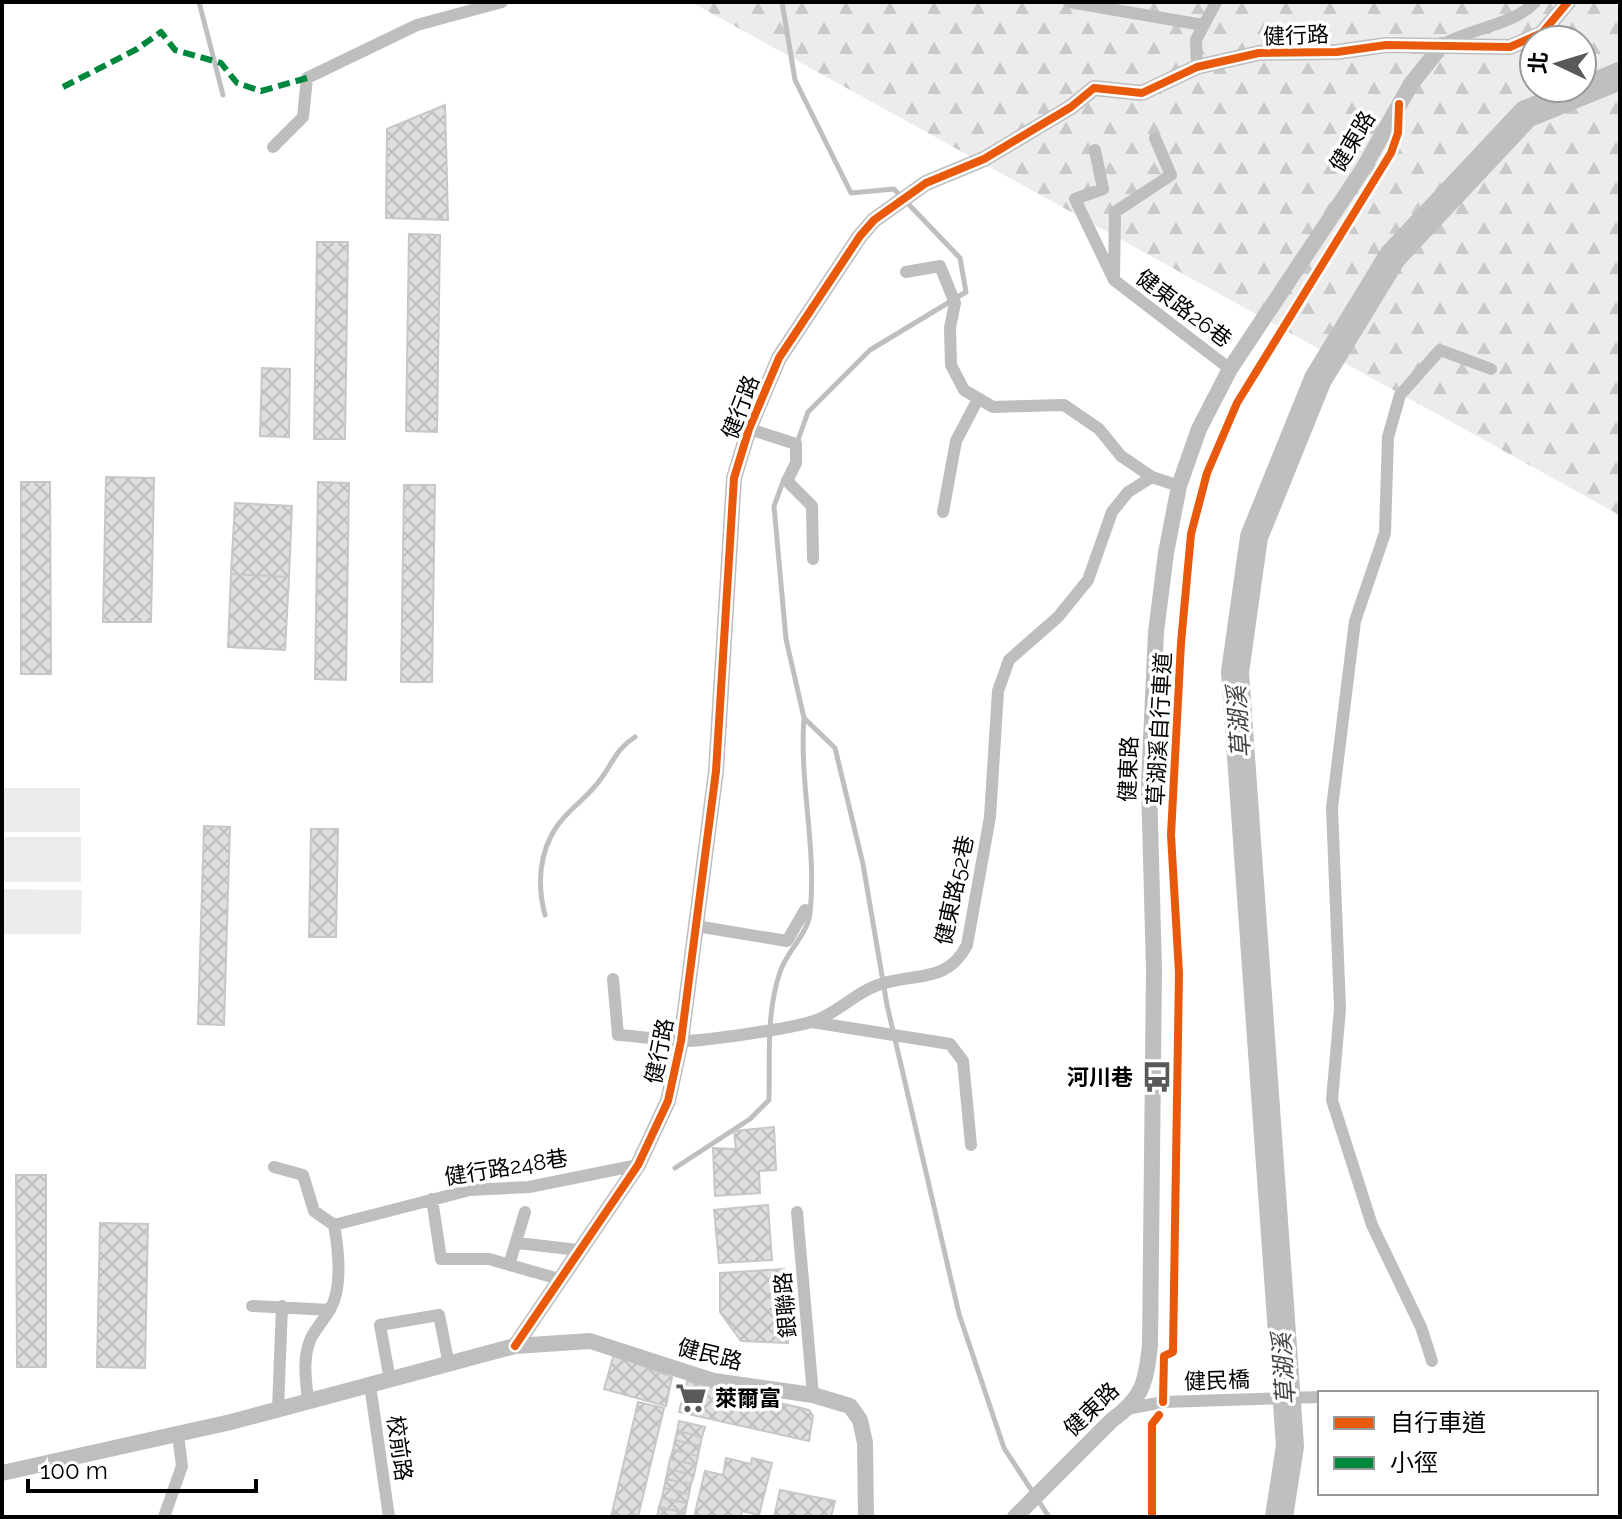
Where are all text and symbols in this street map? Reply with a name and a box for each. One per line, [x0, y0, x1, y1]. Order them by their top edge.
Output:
street label: 健行路 [1263, 21, 1329, 49]
north arrow [1518, 24, 1598, 104]
text: 北 [1524, 51, 1552, 74]
street label: 健東路 [1324, 106, 1380, 176]
street label: 健東路26巷 [1131, 264, 1237, 352]
street label: 健行路 [716, 372, 764, 442]
street label: 草湖溪自行車道 [1142, 651, 1176, 807]
water label: 草湖溪 [1221, 682, 1255, 759]
street label: 健東路 [1114, 736, 1142, 802]
street label: 健東路52巷 [930, 833, 978, 947]
street label: 健行路 [640, 1016, 678, 1086]
bus stop icon: 河川巷 [1140, 1060, 1174, 1094]
place label: 河川巷 [1067, 1064, 1133, 1090]
street label: 健行路248巷 [442, 1144, 570, 1190]
street label: 銀聯路 [769, 1271, 801, 1339]
water label: 草湖溪 [1266, 1329, 1300, 1406]
street label: 健民路 [675, 1333, 745, 1375]
street label: 健民橋 [1184, 1366, 1250, 1394]
street label: 健東路 [1058, 1377, 1124, 1441]
supermarket icon: 萊爾富 [674, 1381, 708, 1415]
place label: 萊爾富 [715, 1385, 781, 1411]
legend [1318, 1391, 1598, 1495]
text: 自行車道 [1390, 1408, 1486, 1437]
street label: 校前路 [383, 1414, 417, 1482]
scale bar [28, 1443, 256, 1493]
text: 小徑 [1390, 1448, 1438, 1477]
text: 100 m [40, 1456, 108, 1485]

